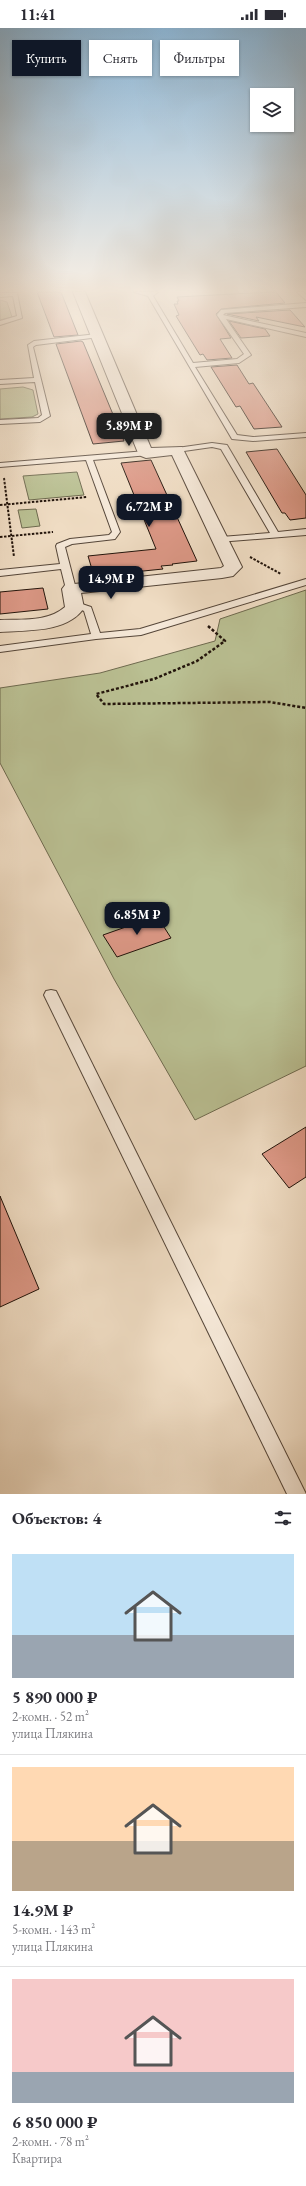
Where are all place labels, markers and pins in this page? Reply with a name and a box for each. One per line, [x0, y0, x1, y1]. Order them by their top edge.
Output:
pin: 5.89M ₽ [92, 413, 166, 447]
pin: 6.72M ₽ [112, 494, 186, 528]
pin: 14.9M ₽ [74, 566, 148, 600]
pin: 6.85M ₽ [100, 902, 174, 936]

